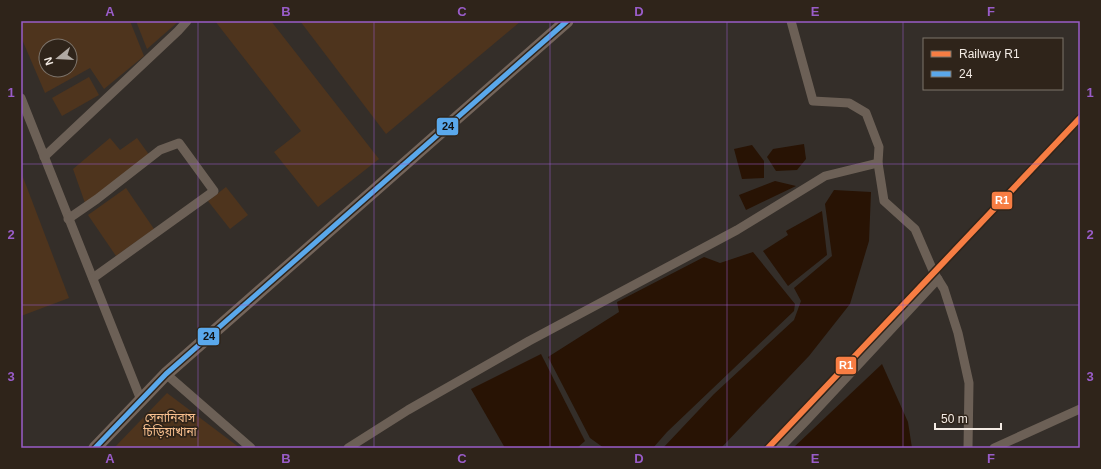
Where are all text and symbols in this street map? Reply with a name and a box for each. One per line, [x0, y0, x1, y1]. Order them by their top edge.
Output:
text: A [105, 4, 115, 19]
text: B [281, 4, 291, 19]
text: C [457, 4, 467, 19]
text: D [634, 4, 644, 19]
text: E [811, 4, 820, 19]
text: F [987, 4, 995, 19]
north arrow [38, 38, 78, 78]
legend [923, 38, 1063, 90]
text: Railway R1 [959, 47, 1020, 61]
text: N [42, 55, 55, 67]
text: 24 [959, 67, 973, 81]
text: 1 [7, 85, 15, 100]
text: 1 [1086, 85, 1094, 100]
line badge: 24 [436, 117, 459, 136]
text: 24 [442, 120, 455, 132]
line badge: R1 [991, 191, 1013, 210]
text: R1 [995, 194, 1009, 206]
text: 2 [7, 227, 15, 242]
text: 2 [1086, 227, 1094, 242]
line badge: 24 [197, 327, 220, 346]
text: 24 [203, 330, 216, 342]
line badge: R1 [835, 356, 857, 375]
text: R1 [839, 359, 853, 371]
text: 3 [7, 369, 15, 384]
text: 3 [1086, 369, 1094, 384]
scale bar [935, 405, 1001, 431]
park label: সেনানিবাস চিড়িয়াখানা [142, 410, 198, 439]
text: 50 m [941, 412, 968, 426]
text: A [105, 451, 115, 466]
text: B [281, 451, 291, 466]
text: C [457, 451, 467, 466]
text: D [634, 451, 644, 466]
text: E [811, 451, 820, 466]
text: F [987, 451, 995, 466]

